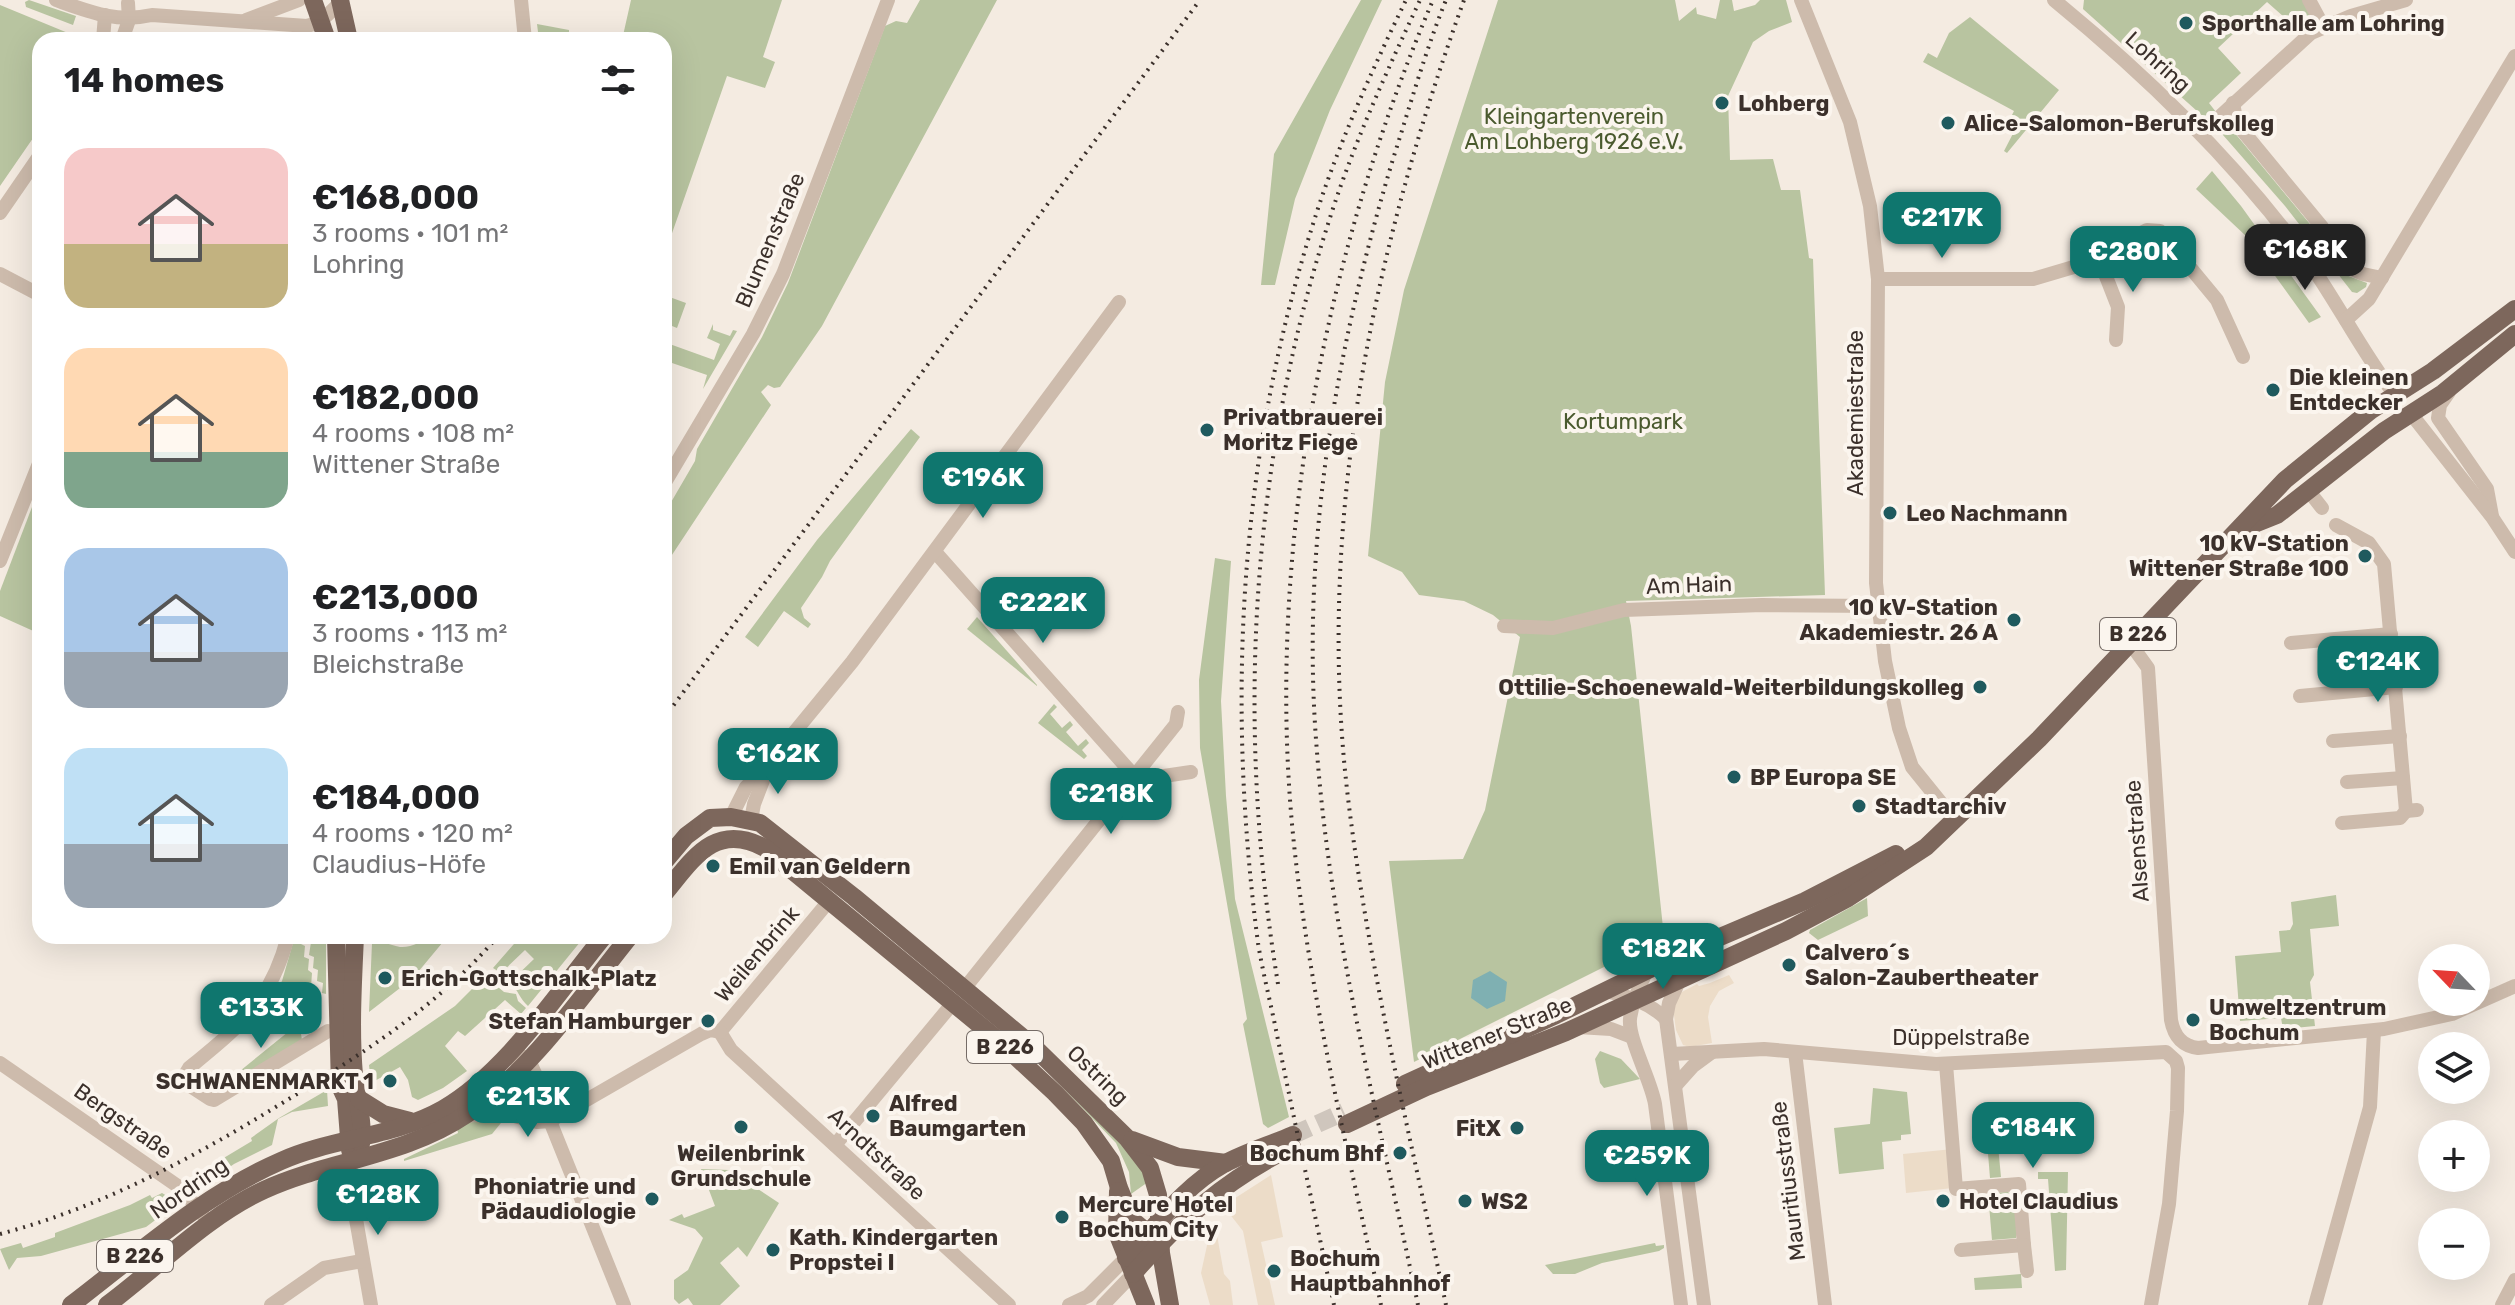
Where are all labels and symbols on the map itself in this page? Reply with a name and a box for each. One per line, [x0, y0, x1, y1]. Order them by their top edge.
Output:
place label: Sporthalle am Lohring [2202, 10, 2445, 37]
marker: Sporthalle am Lohring [2177, 14, 2195, 32]
street label: Lohring [2120, 26, 2196, 98]
place label: Lohberg [1738, 90, 1830, 117]
marker: Lohberg [1713, 94, 1731, 112]
park label: Kleingartenverein Am Lohberg 1926 e.V. [1465, 103, 1683, 155]
place label: Alice-Salomon-Berufskolleg [1964, 110, 2274, 137]
marker: Alice-Salomon-Berufskolleg [1939, 114, 1957, 132]
street label: Blumenstraße [729, 168, 811, 312]
pin: €217K [1886, 192, 1998, 260]
pin: €168K [2249, 224, 2361, 292]
pin: €280K [2077, 226, 2189, 294]
street label: Akademiestraße [1842, 330, 1869, 496]
place label: Die kleinen Entdecker [2289, 364, 2409, 416]
marker: Die kleinen Entdecker [2264, 381, 2282, 399]
place label: Privatbrauerei Moritz Fiege [1223, 404, 1383, 456]
park label: Kortumpark [1563, 408, 1684, 435]
marker: Privatbrauerei Moritz Fiege [1198, 421, 1216, 439]
pin: €196K [927, 452, 1039, 520]
place label: Leo Nachmann [1906, 500, 2068, 527]
marker: Leo Nachmann [1881, 504, 1899, 522]
place label: 10 kV-Station Wittener Straße 100 [2129, 530, 2349, 582]
marker: 10 kV-Station Wittener Straße 100 [2356, 547, 2374, 565]
street label: Am Hain [1645, 570, 1733, 600]
pin: €222K [987, 577, 1099, 645]
place label: 10 kV-Station Akademiestr. 26 A [1800, 594, 1998, 646]
marker: 10 kV-Station Akademiestr. 26 A [2005, 611, 2023, 629]
road number: B 226 [2100, 618, 2176, 650]
pin: €124K [2322, 636, 2434, 704]
place label: Ottilie-Schoenewald-Weiterbildungskolleg [1498, 674, 1964, 701]
marker: Ottilie-Schoenewald-Weiterbildungskolleg [1971, 678, 1989, 696]
pin: €162K [722, 728, 834, 796]
place label: BP Europa SE [1750, 764, 1896, 791]
pin: €218K [1055, 768, 1167, 836]
marker: BP Europa SE [1725, 768, 1743, 786]
street label: Alsenstraße [2119, 779, 2155, 903]
place label: Stadtarchiv [1875, 793, 2007, 820]
marker: Stadtarchiv [1850, 797, 1868, 815]
place label: Emil van Geldern [729, 853, 911, 880]
marker: Emil van Geldern [704, 857, 722, 875]
street label: Weilenbrink [709, 900, 805, 1008]
pin: €182K [1607, 923, 1719, 991]
place label: Calvero´s Salon-Zaubertheater [1805, 939, 2039, 991]
north arrow [2418, 944, 2490, 1016]
marker: Calvero´s Salon-Zaubertheater [1780, 956, 1798, 974]
place label: Erich-Gottschalk-Platz [401, 965, 657, 992]
marker: Erich-Gottschalk-Platz [376, 969, 394, 987]
pin: €133K [205, 982, 317, 1050]
street label: Wittener Straße [1418, 991, 1576, 1075]
place label: Umweltzentrum Bochum [2209, 994, 2386, 1046]
place label: Stefan Hamburger [488, 1008, 692, 1035]
marker: Umweltzentrum Bochum [2184, 1011, 2202, 1029]
marker: Stefan Hamburger [699, 1012, 717, 1030]
street label: Düppelstraße [1892, 1024, 2030, 1051]
road number: B 226 [967, 1031, 1043, 1063]
street label: Ostring [1062, 1039, 1134, 1111]
place label: SCHWANENMARKT 1 [156, 1068, 374, 1095]
pin: €213K [472, 1071, 584, 1139]
marker: SCHWANENMARKT 1 [381, 1072, 399, 1090]
street label: Bergstraße [69, 1077, 177, 1165]
place label: Alfred Baumgarten [889, 1090, 1026, 1142]
street label: Mauritiusstraße [1765, 1100, 1811, 1262]
street label: Arndtstraße [823, 1102, 931, 1206]
pin: €184K [1977, 1102, 2089, 1170]
marker: Alfred Baumgarten [864, 1107, 882, 1125]
place label: FitX [1456, 1115, 1501, 1142]
marker: Weilenbrink Grundschule [732, 1118, 750, 1136]
marker: FitX [1508, 1119, 1526, 1137]
pin: €259K [1591, 1130, 1703, 1198]
place label: Weilenbrink Grundschule [671, 1140, 811, 1192]
place label: Bochum Bhf [1249, 1140, 1384, 1167]
marker: Bochum Bhf [1391, 1144, 1409, 1162]
street label: Nordring [145, 1151, 233, 1225]
pin: €128K [322, 1169, 434, 1237]
place label: Phoniatrie und Pädaudiologie [474, 1173, 636, 1225]
place label: WS2 [1481, 1188, 1528, 1215]
place label: Hotel Claudius [1959, 1188, 2118, 1215]
marker: Phoniatrie und Pädaudiologie [643, 1190, 661, 1208]
place label: Mercure Hotel Bochum City [1078, 1191, 1233, 1243]
marker: WS2 [1456, 1192, 1474, 1210]
marker: Hotel Claudius [1934, 1192, 1952, 1210]
marker: Mercure Hotel Bochum City [1053, 1208, 1071, 1226]
place label: Kath. Kindergarten Propstei I [789, 1224, 998, 1276]
road number: B 226 [97, 1240, 173, 1272]
marker: Kath. Kindergarten Propstei I [764, 1241, 782, 1259]
place label: Bochum Hauptbahnhof [1290, 1245, 1451, 1297]
marker: Bochum Hauptbahnhof [1265, 1262, 1283, 1280]

